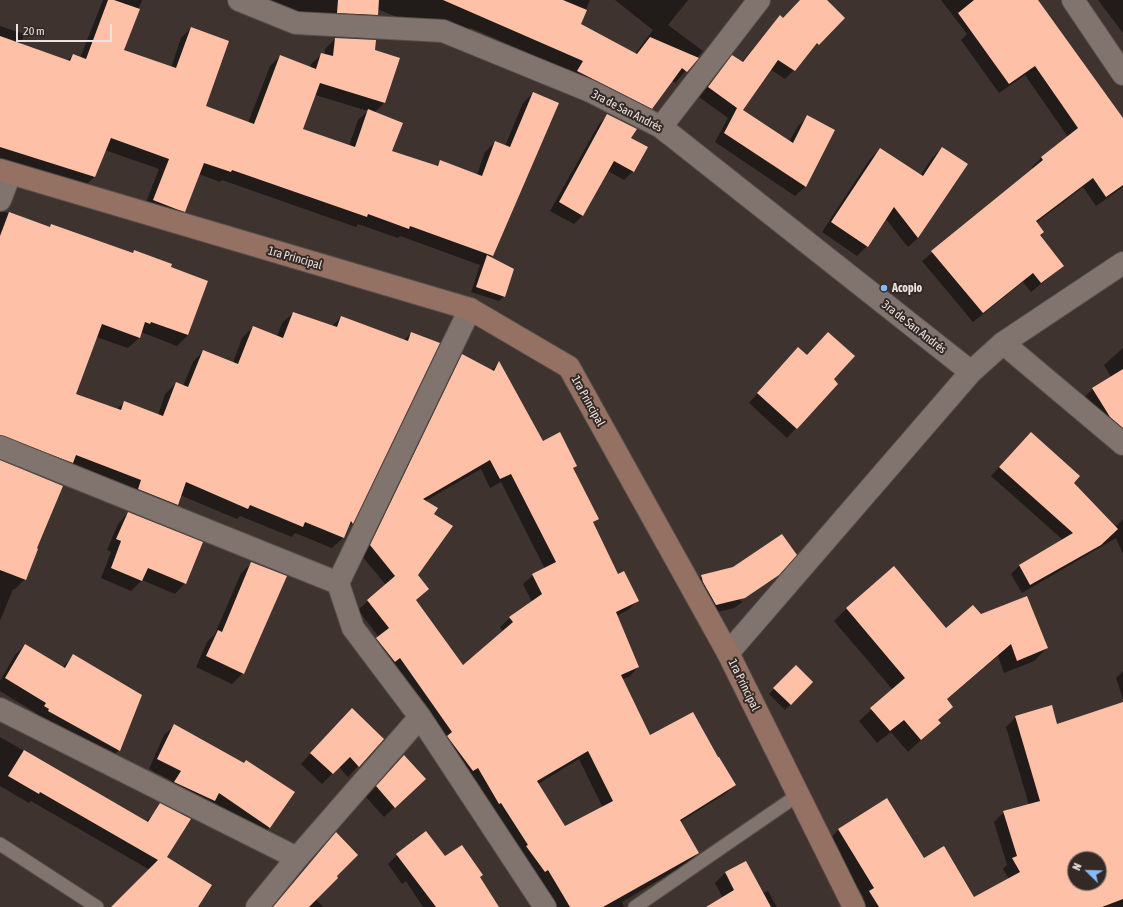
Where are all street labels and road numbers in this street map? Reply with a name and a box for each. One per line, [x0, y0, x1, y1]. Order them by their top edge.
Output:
street label: 3ra de San Andrés [589, 87, 665, 135]
street label: 1ra Principal [266, 243, 324, 273]
street label: 3ra de San Andrés [879, 297, 949, 357]
street label: 1ra Principal [568, 373, 608, 429]
street label: 1ra Principal [725, 657, 763, 713]

